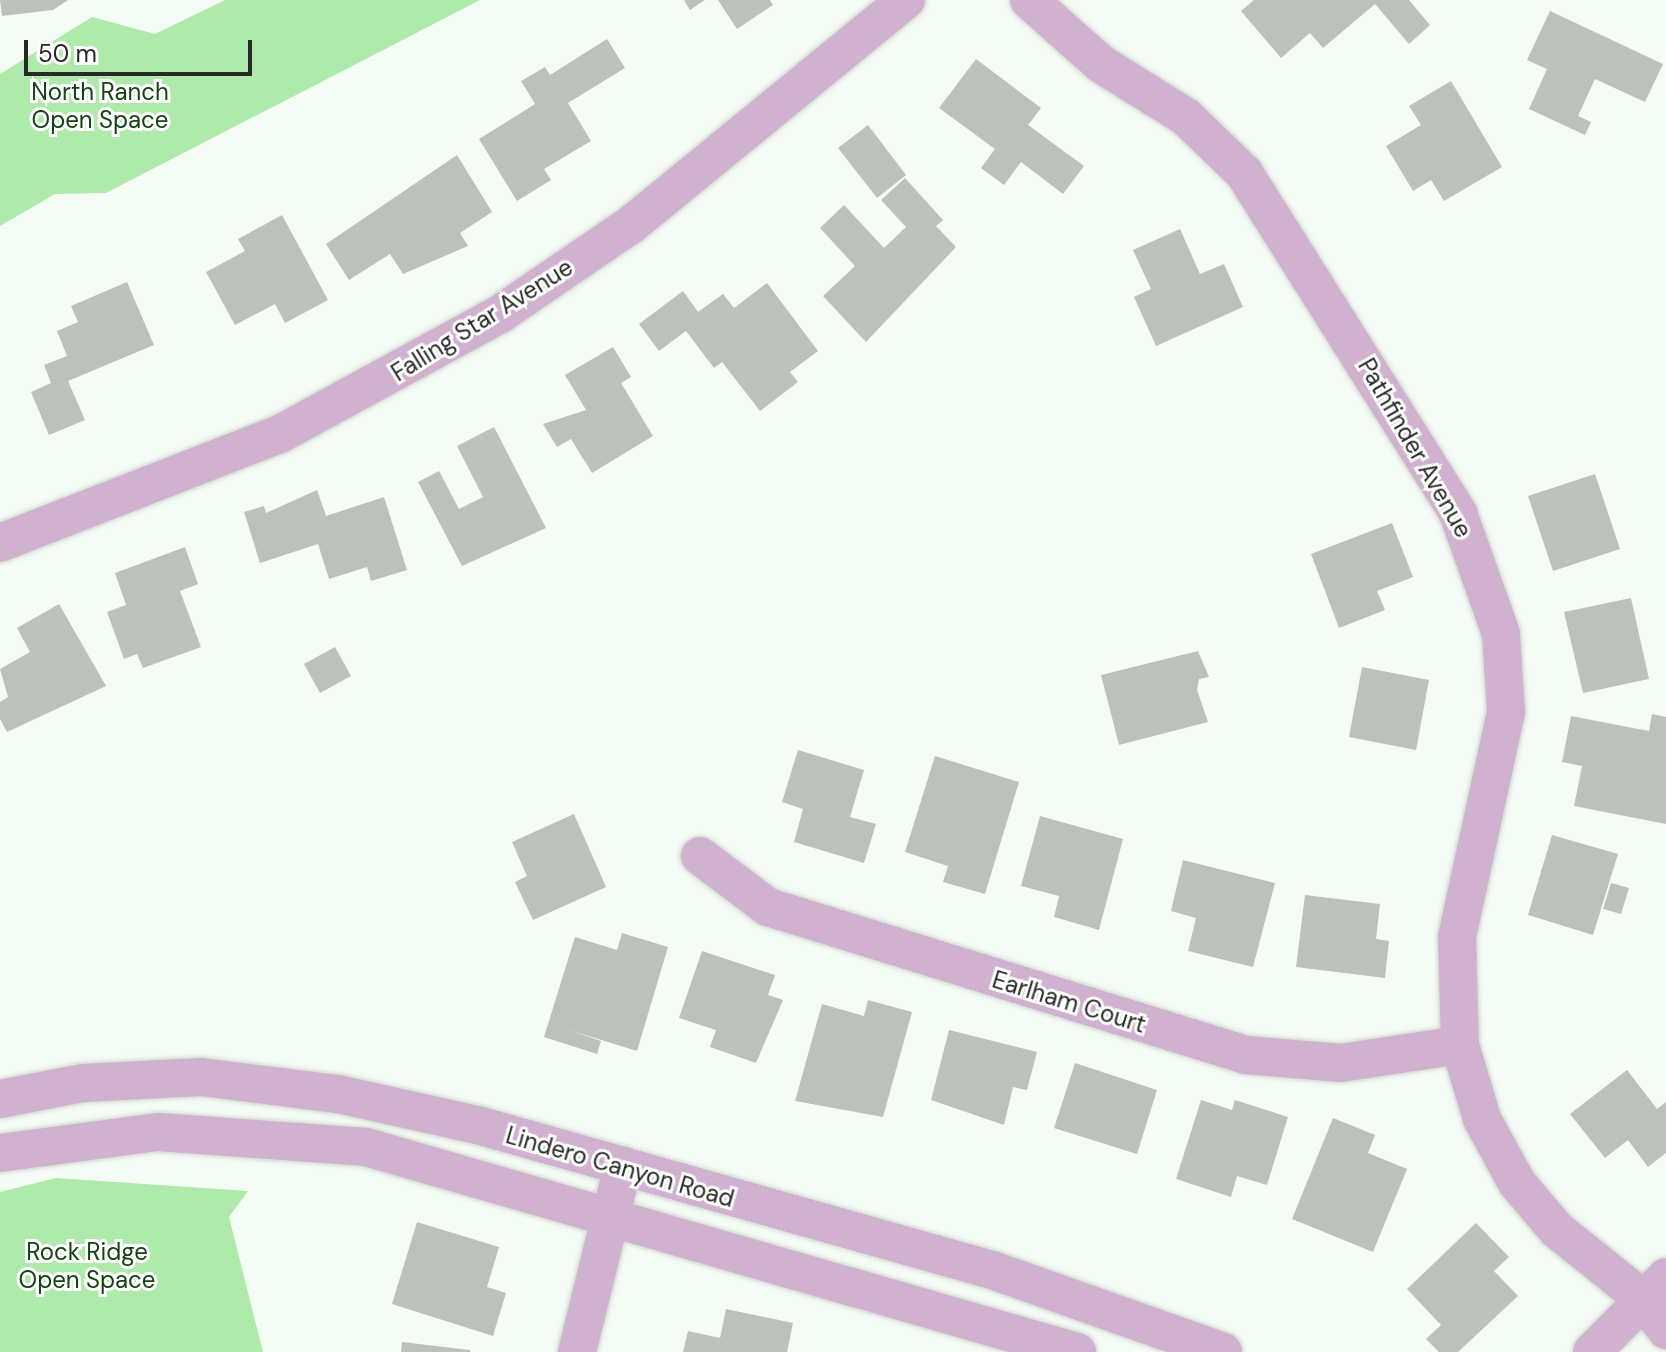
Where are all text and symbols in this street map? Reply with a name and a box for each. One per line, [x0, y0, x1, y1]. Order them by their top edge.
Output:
scale bar [28, 24, 256, 74]
text: 50 m [38, 38, 97, 69]
park label: North Ranch Open Space [31, 78, 169, 134]
street label: Falling Star Avenue [386, 253, 578, 387]
street label: Pathfinder Avenue [1352, 353, 1478, 543]
street label: Earlham Court [989, 965, 1149, 1039]
street label: Lindero Canyon Road [503, 1121, 737, 1213]
park label: Rock Ridge Open Space [19, 1238, 155, 1294]

